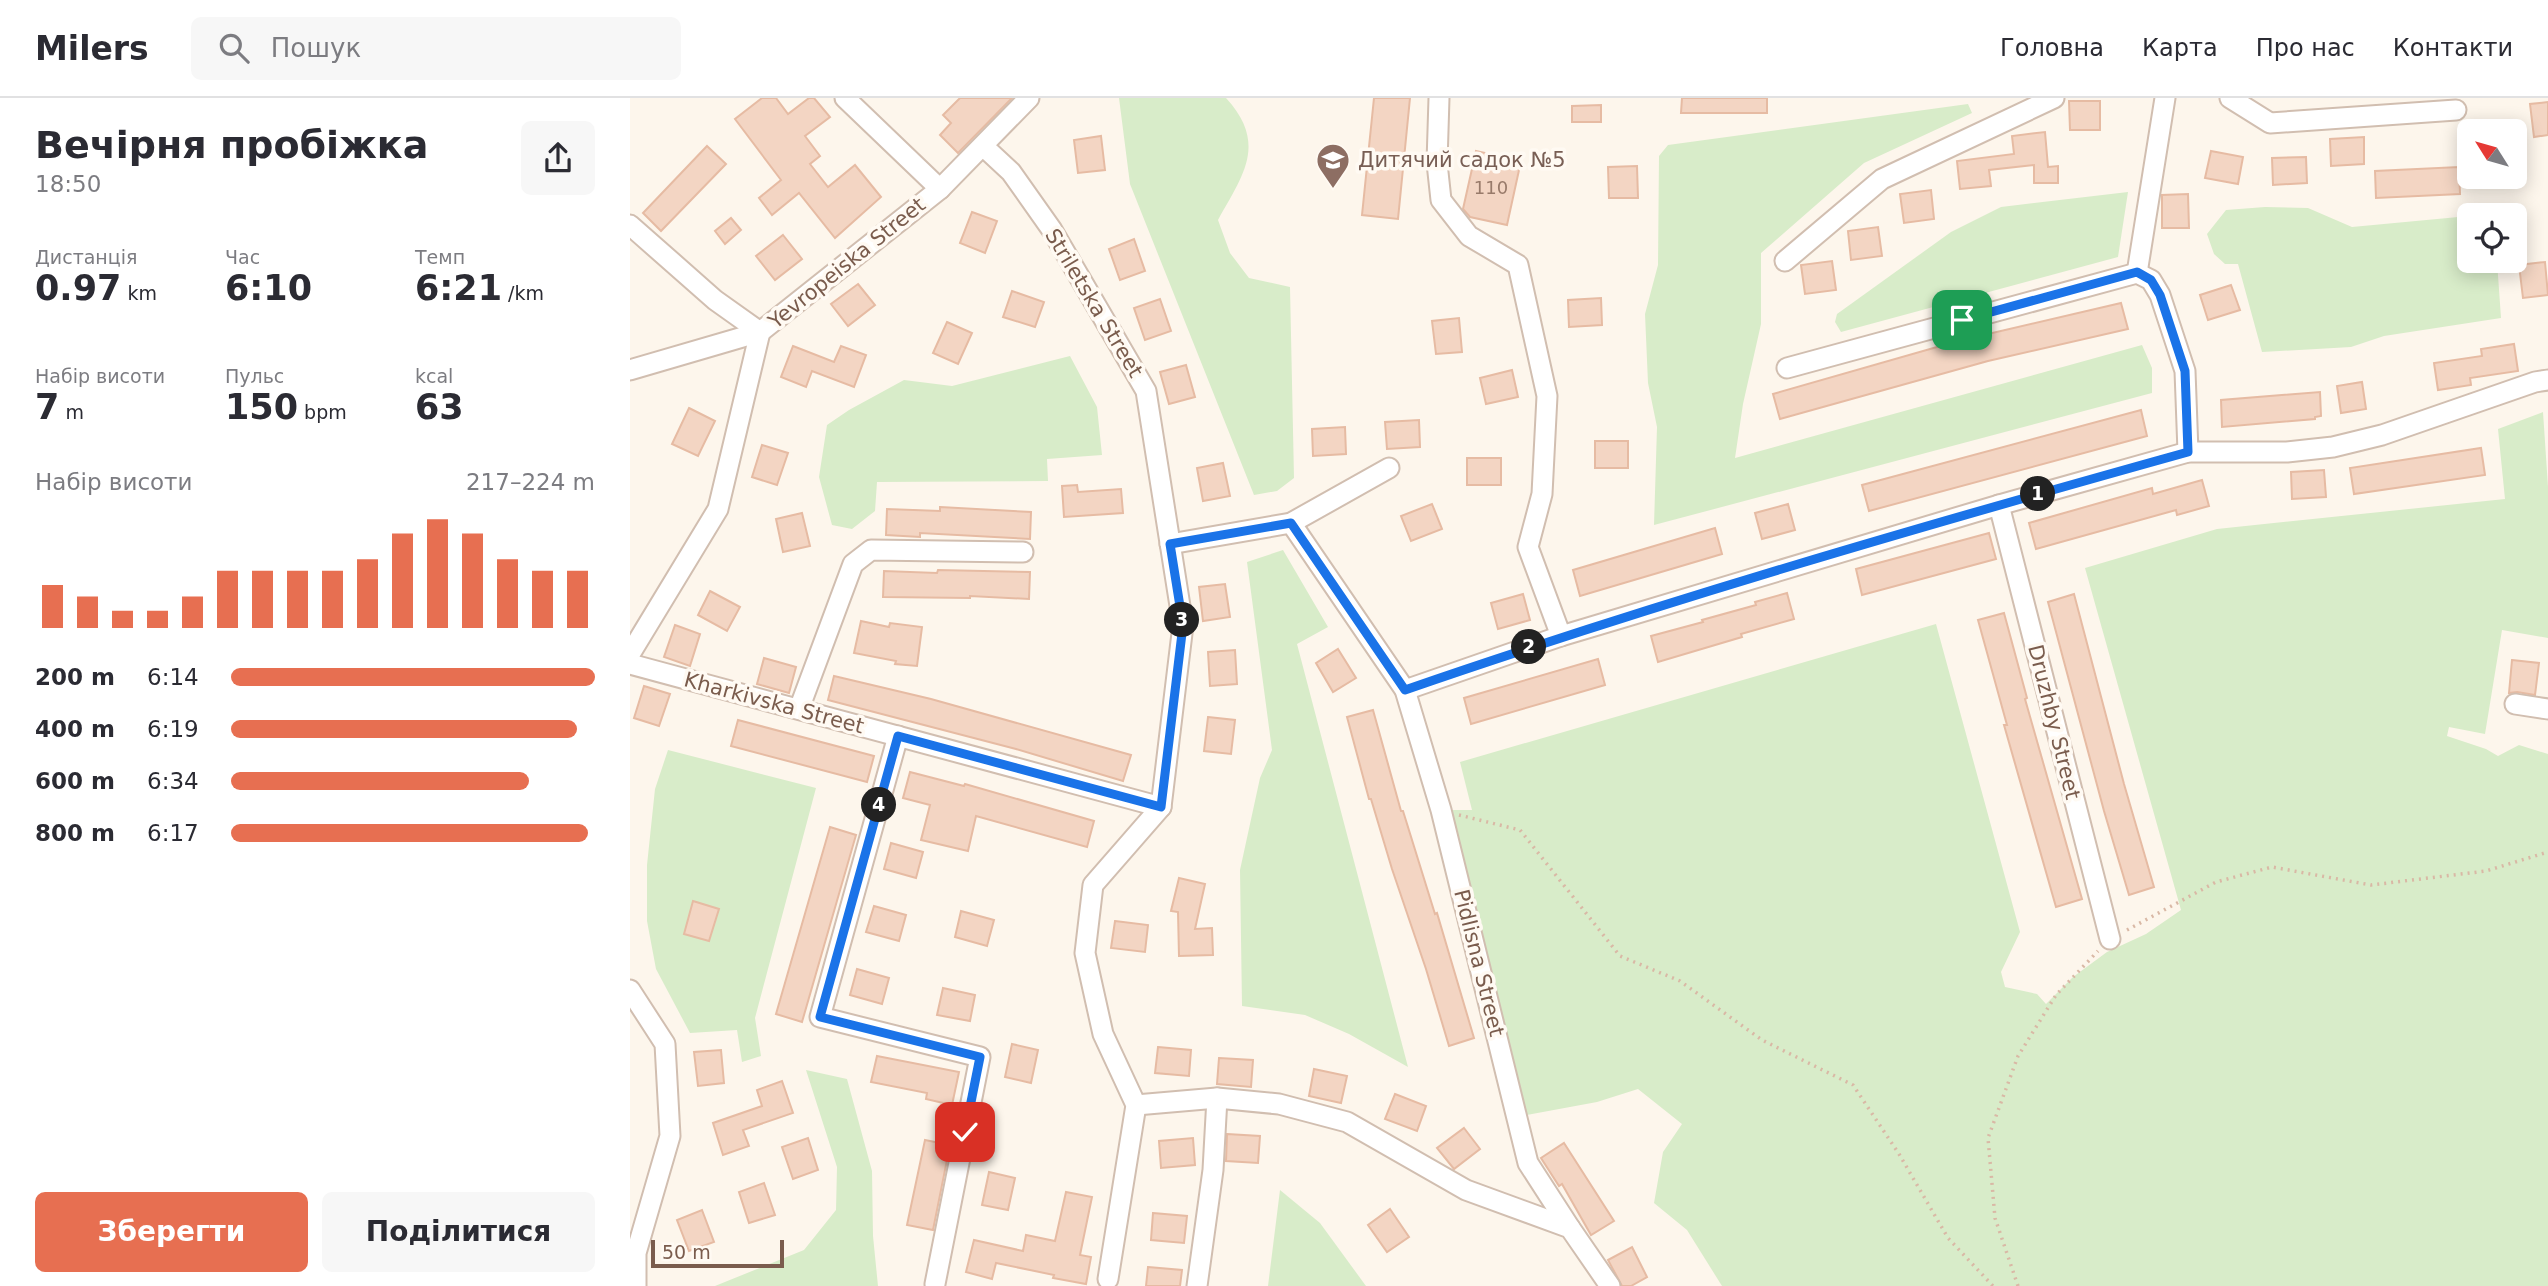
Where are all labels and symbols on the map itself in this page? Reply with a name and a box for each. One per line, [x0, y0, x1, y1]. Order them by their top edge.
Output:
north arrow [2457, 119, 2527, 189]
school or university icon: Дитячий садок №5 [1314, 141, 1352, 190]
place label: Дитячий садок №5 [1358, 148, 1566, 172]
house number: 110 [1474, 177, 1508, 198]
street label: Yevropeiska Street [763, 192, 930, 334]
street label: Striletska Street [1040, 224, 1148, 382]
pin [1932, 290, 1992, 350]
pin: 1 [2020, 476, 2056, 512]
pin: 3 [1164, 602, 1200, 638]
pin: 2 [1511, 630, 1546, 664]
street label: Druzhby Street [2023, 642, 2085, 802]
street label: Kharkivska Street [682, 667, 866, 739]
pin: 4 [862, 788, 896, 822]
street label: Pidlisna Street [1449, 887, 1509, 1039]
pin [935, 1102, 995, 1162]
scale bar [651, 1237, 784, 1269]

